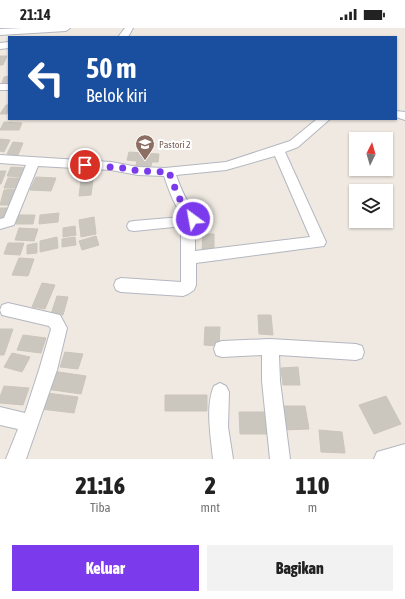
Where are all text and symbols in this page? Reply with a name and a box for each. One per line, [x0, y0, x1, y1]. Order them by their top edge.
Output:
text: 21:14 [20, 6, 51, 23]
icon: left [20, 52, 72, 104]
text: 50 m [86, 52, 136, 84]
text: Belok kiri [86, 85, 147, 106]
north arrow [349, 132, 393, 176]
map controls [349, 132, 393, 228]
school or university icon: Pastori 2 [134, 133, 156, 161]
place label: Pastori 2 [159, 139, 191, 150]
pin [68, 148, 102, 182]
icon: arrive [74, 154, 96, 176]
button: layers [349, 184, 393, 228]
position arrow [172, 198, 214, 240]
text: 21:16 [76, 472, 125, 499]
text: 2 [205, 472, 216, 499]
text: 110 [296, 472, 329, 499]
text: Tiba [90, 500, 111, 515]
text: mnt [201, 500, 220, 515]
text: m [308, 500, 317, 515]
button: Keluar [12, 545, 199, 591]
button: Bagikan [207, 545, 393, 591]

